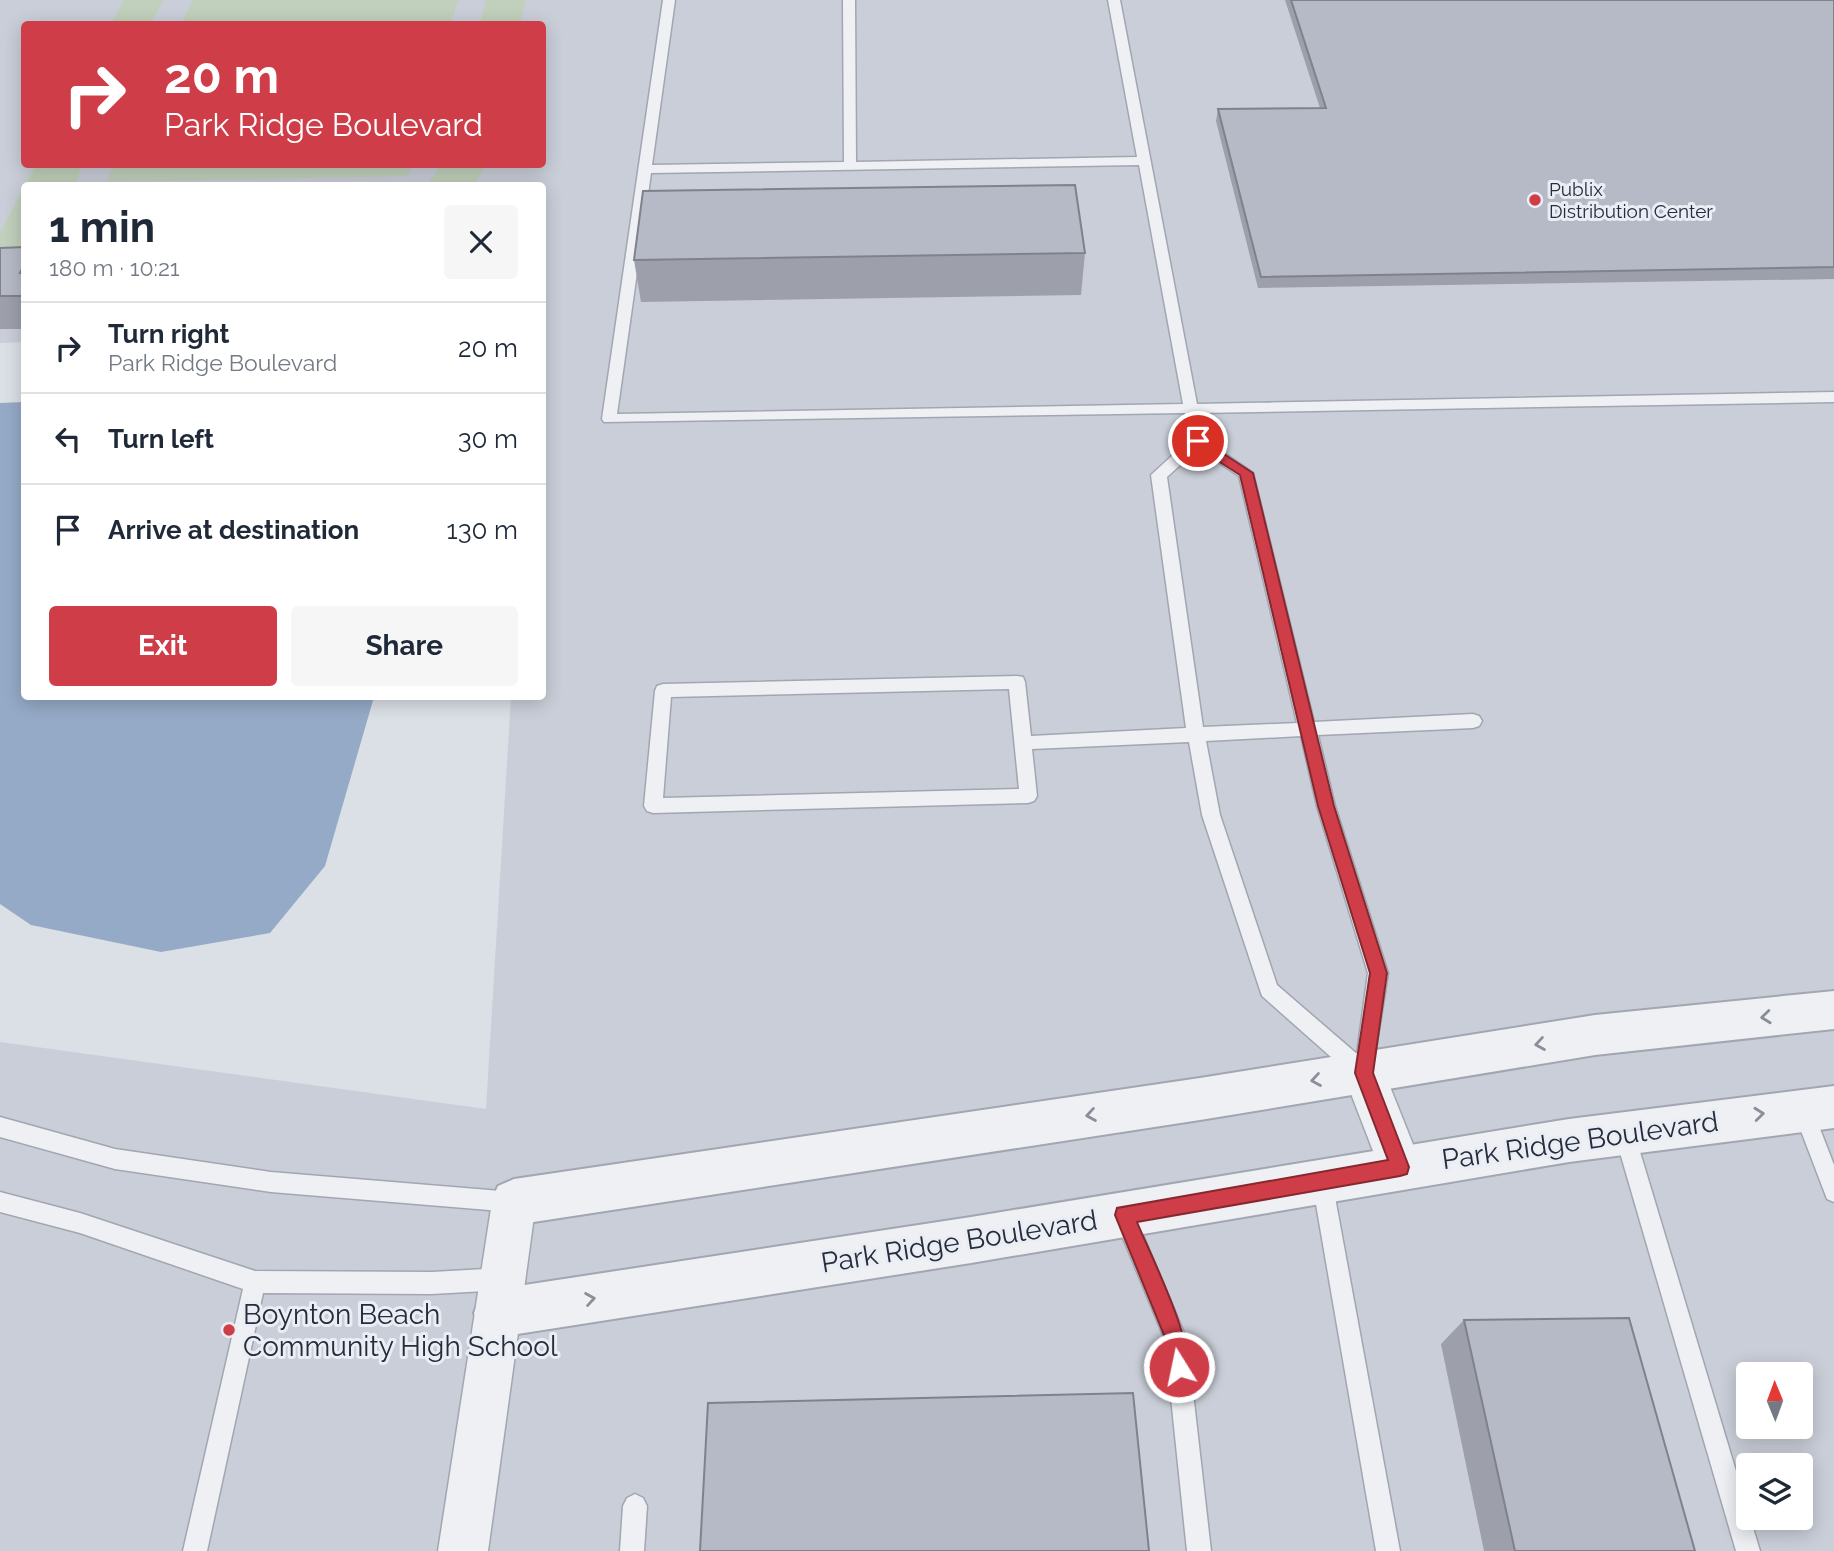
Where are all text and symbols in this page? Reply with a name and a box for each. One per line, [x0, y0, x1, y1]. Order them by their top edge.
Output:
text: 20 m [164, 47, 279, 104]
icon: right [49, 49, 140, 140]
text: Park Ridge Boulevard [164, 106, 483, 143]
place label: Publix Distribution Center [1549, 178, 1713, 222]
marker: Publix Distribution Center [1527, 192, 1543, 208]
text: 1 min [49, 203, 155, 252]
button: close [444, 205, 518, 279]
text: 180 m · 10:21 [49, 254, 180, 281]
text: Turn right [108, 319, 229, 349]
icon: right [49, 329, 87, 367]
text: 20 m [458, 333, 518, 363]
text: Park Ridge Boulevard [108, 349, 337, 376]
pin [1168, 411, 1228, 471]
icon: left [49, 420, 87, 458]
icon: arrive [1179, 422, 1217, 460]
text: Turn left [108, 424, 214, 454]
text: 30 m [458, 424, 518, 454]
icon: arrive [49, 511, 87, 549]
text: Arrive at destination [108, 515, 359, 545]
text: 130 m [447, 515, 518, 545]
button: Exit [49, 606, 277, 686]
button: Share [291, 606, 518, 686]
one-way arrow [1760, 1009, 1771, 1024]
one-way arrow [1534, 1036, 1546, 1051]
one-way arrow [1310, 1072, 1322, 1087]
street label: Park Ridge Boulevard [1440, 1105, 1721, 1176]
one-way arrow [1085, 1107, 1097, 1122]
one-way arrow [1753, 1107, 1764, 1122]
street label: Park Ridge Boulevard [819, 1203, 1100, 1280]
one-way arrow [584, 1292, 596, 1307]
place label: Boynton Beach Community High School [243, 1298, 558, 1363]
marker: Boynton Beach Community High School [221, 1322, 237, 1338]
position arrow [1142, 1330, 1216, 1404]
north arrow [1736, 1362, 1813, 1438]
map controls [1736, 1362, 1813, 1530]
button: layers [1736, 1453, 1813, 1530]

